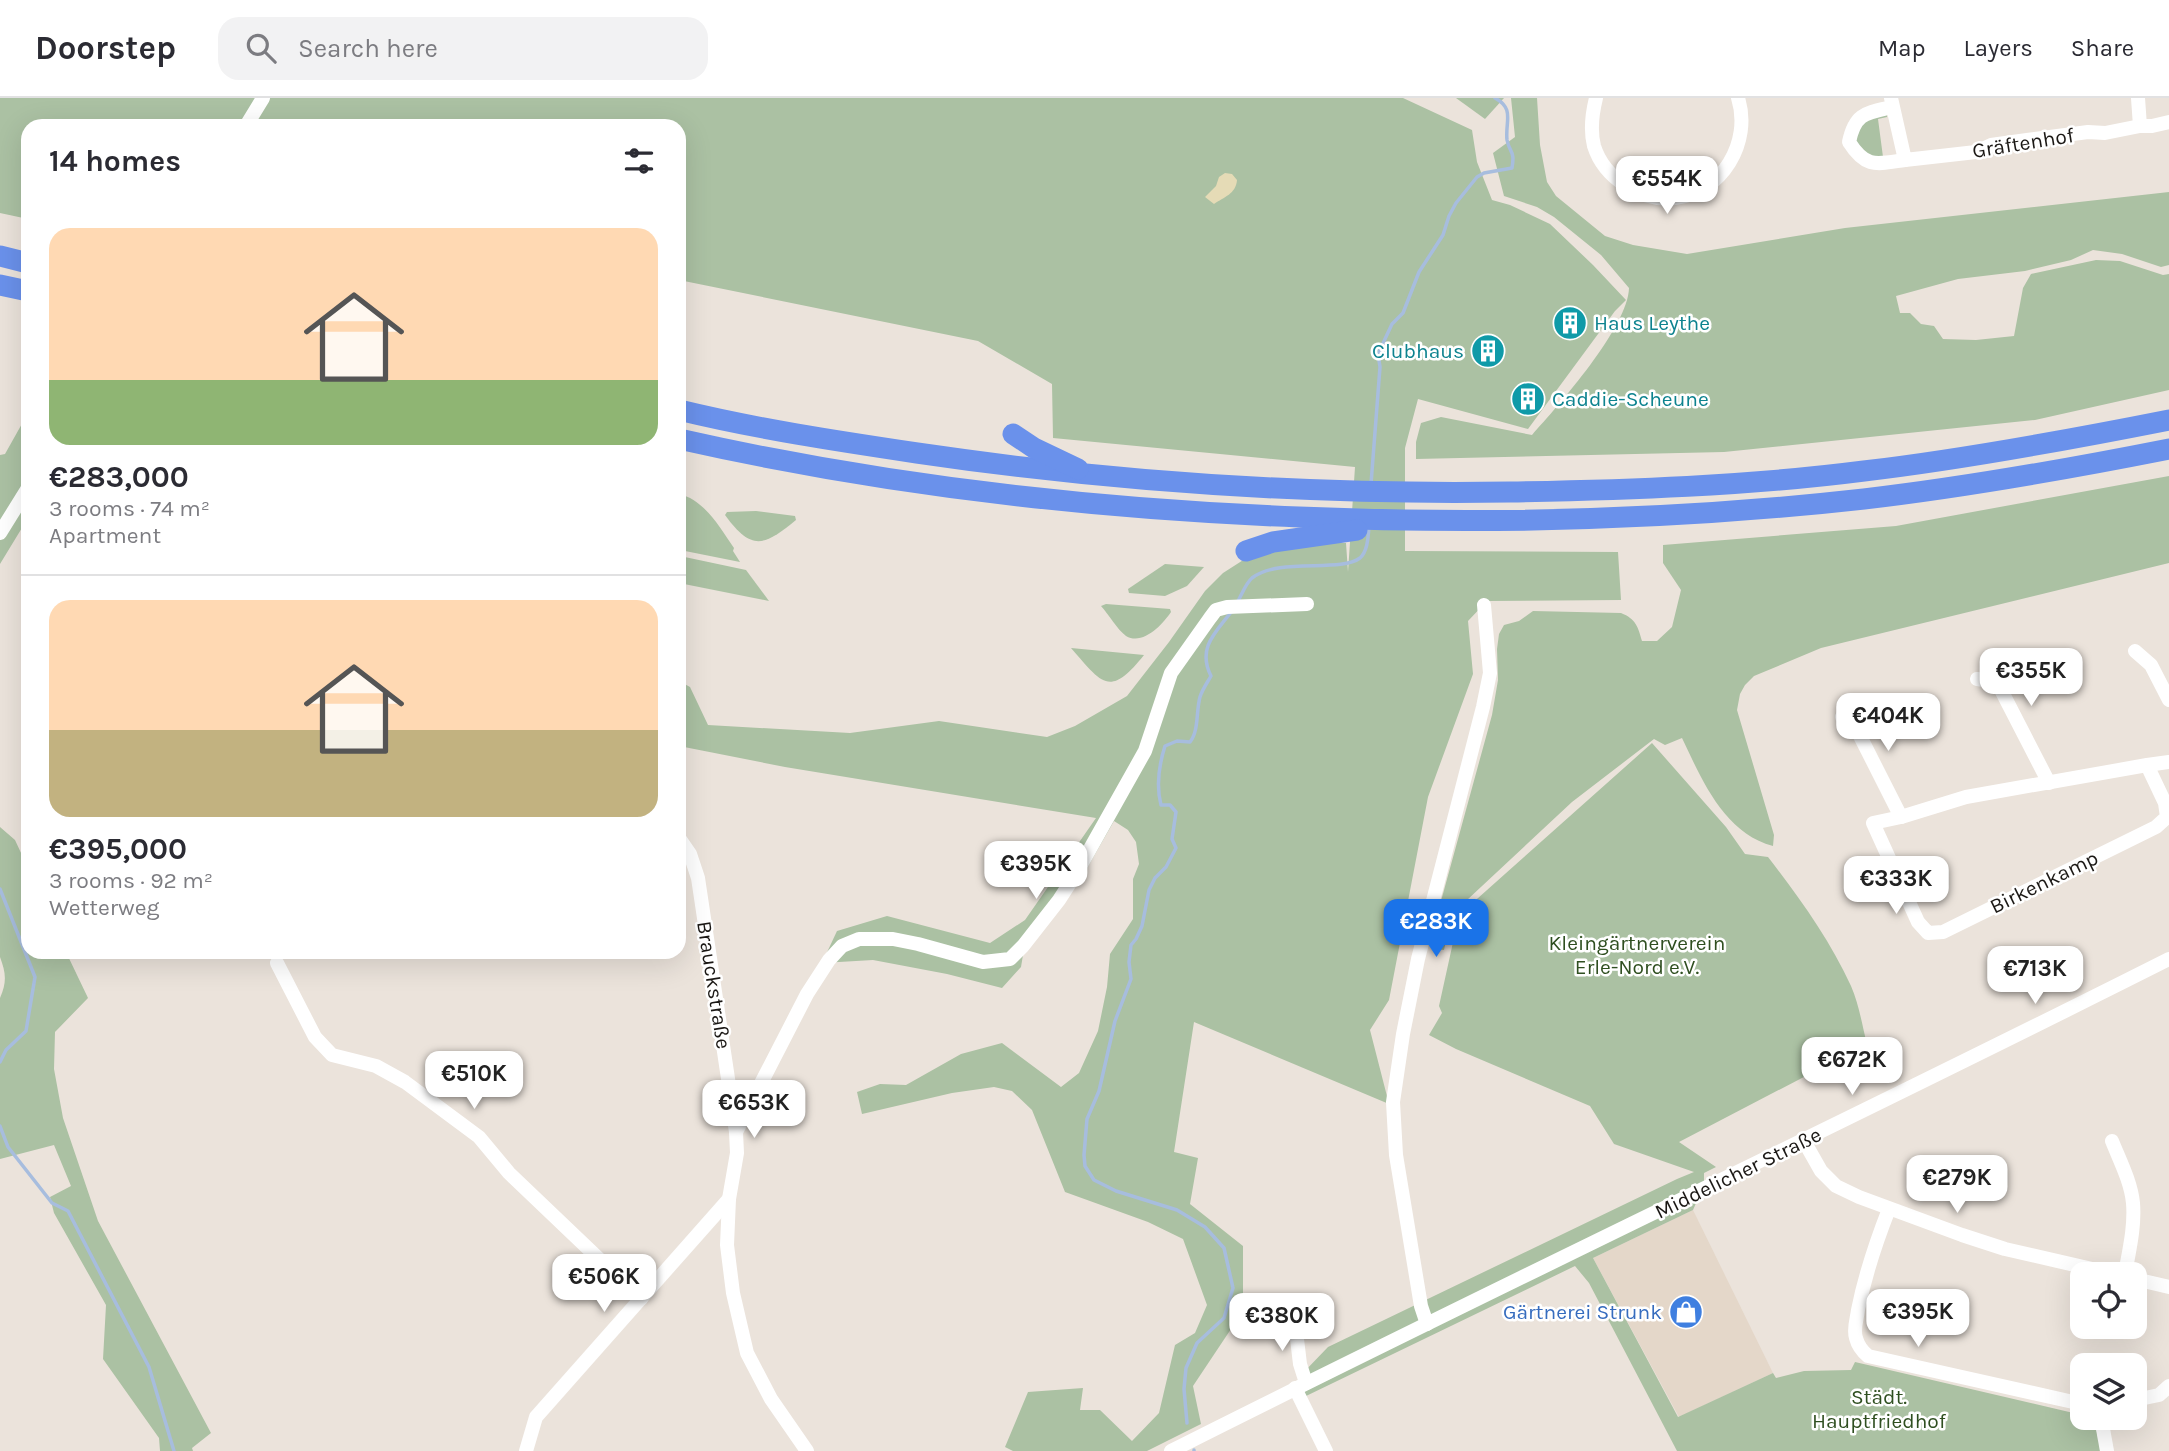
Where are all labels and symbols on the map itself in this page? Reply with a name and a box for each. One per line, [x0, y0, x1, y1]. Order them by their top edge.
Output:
street label: Gräftenhof [1970, 123, 2076, 163]
pin: €554K [1618, 156, 1716, 216]
building icon: Haus Leythe [1551, 304, 1589, 342]
place label: Haus Leythe [1594, 311, 1710, 335]
building icon: Clubhaus [1469, 332, 1507, 370]
place label: Clubhaus [1372, 339, 1464, 363]
building icon: Caddie-Scheune [1509, 380, 1547, 418]
place label: Caddie-Scheune [1552, 387, 1709, 411]
pin: €355K [1982, 648, 2080, 708]
pin: €404K [1839, 694, 1937, 753]
pin: €395K [987, 842, 1085, 901]
street label: Birkenkamp [1986, 845, 2102, 919]
pin: €333K [1847, 856, 1945, 916]
pin: €283K [1387, 900, 1485, 959]
street label: Brauckstraße [692, 919, 736, 1051]
park label: Kleingärtnerverein Erle-Nord e.V. [1549, 931, 1725, 979]
pin: €713K [1986, 946, 2084, 1006]
pin: €672K [1803, 1038, 1901, 1097]
pin: €510K [425, 1052, 523, 1111]
pin: €653K [705, 1080, 803, 1140]
street label: Middelicher Straße [1651, 1122, 1825, 1224]
pin: €279K [1908, 1156, 2006, 1215]
pin: €506K [555, 1254, 653, 1314]
pin: €395K [1869, 1290, 1967, 1349]
shop icon: Gärtnerei Strunk [1667, 1293, 1705, 1331]
pin: €380K [1233, 1294, 1331, 1353]
place label: Gärtnerei Strunk [1503, 1300, 1662, 1324]
park label: Städt. Hauptfriedhof [1812, 1385, 1947, 1433]

